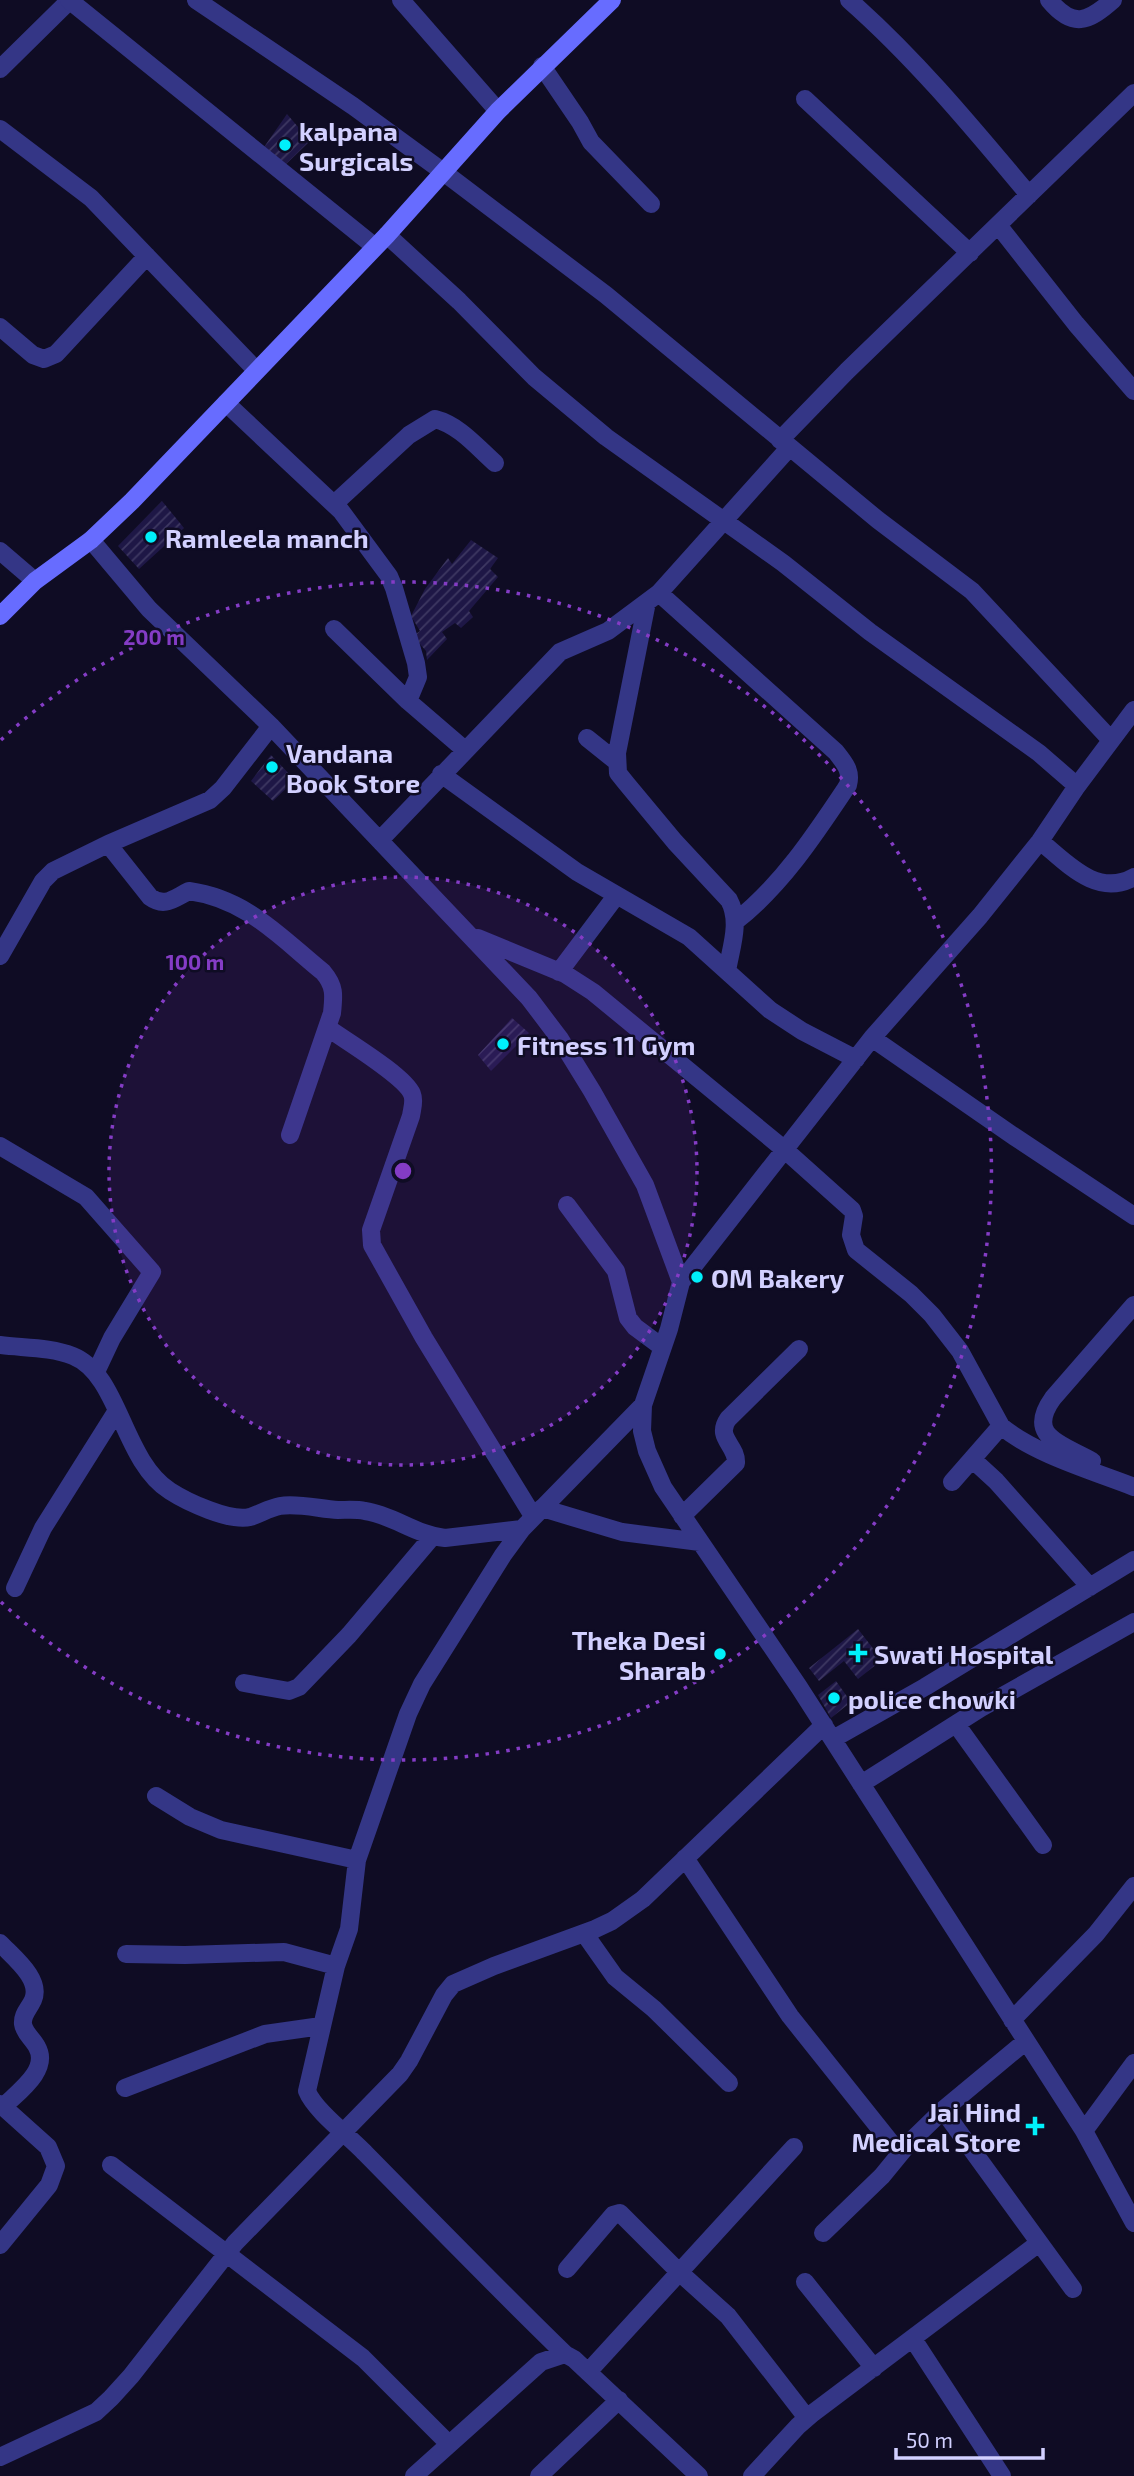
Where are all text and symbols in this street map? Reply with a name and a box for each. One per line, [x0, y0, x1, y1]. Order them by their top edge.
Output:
place label: kalpana Surgicals [299, 115, 413, 176]
marker: kalpana Surgicals [277, 137, 293, 153]
place label: Ramleela manch [165, 522, 369, 553]
marker: Ramleela manch [143, 529, 159, 545]
text: 200 m [123, 624, 185, 649]
place label: Vandana Book Store [286, 737, 420, 798]
marker: Vandana Book Store [264, 759, 280, 775]
text: 100 m [166, 949, 224, 974]
place label: Fitness 11 Gym [517, 1029, 695, 1061]
marker: Fitness 11 Gym [495, 1036, 511, 1052]
centre of rings [391, 1159, 415, 1183]
place label: OM Bakery [711, 1262, 845, 1294]
marker: OM Bakery [689, 1269, 705, 1285]
place label: Theka Desi Sharab [572, 1624, 706, 1685]
place label: Swati Hospital [874, 1638, 1054, 1669]
marker: Swati Hospital [848, 1643, 868, 1663]
marker: Theka Desi Sharab [712, 1646, 728, 1662]
place label: police chowki [848, 1683, 1016, 1714]
marker: police chowki [826, 1690, 842, 1706]
place label: Jai Hind Medical Store [852, 2096, 1021, 2157]
marker: Jai Hind Medical Store [1027, 2118, 1043, 2134]
scale bar [896, 2416, 1043, 2460]
text: 50 m [906, 2427, 953, 2452]

